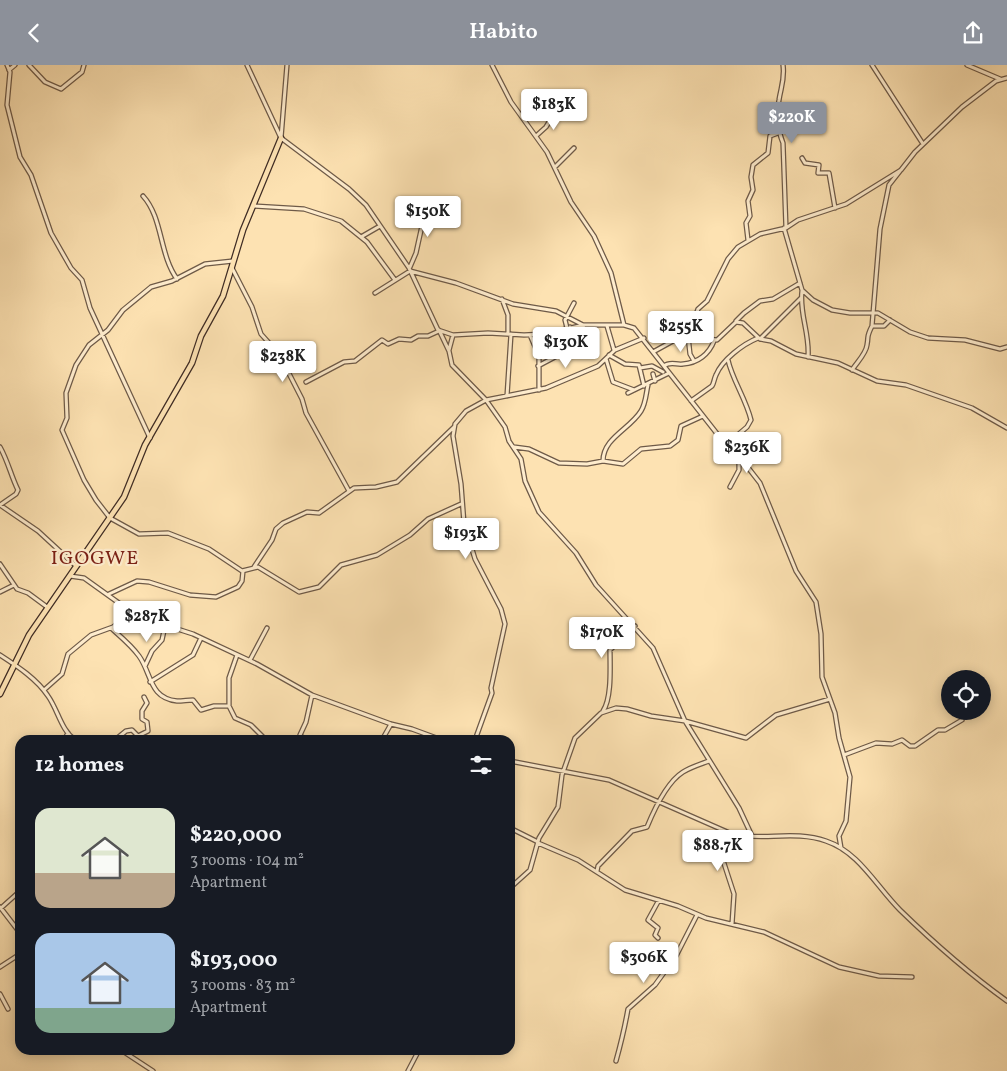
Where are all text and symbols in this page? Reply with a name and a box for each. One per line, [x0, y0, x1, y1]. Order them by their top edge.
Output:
text: Habito [469, 17, 538, 48]
icon: back [20, 19, 48, 47]
icon: share [959, 19, 987, 47]
pin: $183K [519, 88, 589, 131]
text: $183K [532, 94, 576, 116]
pin: $220K [757, 101, 827, 144]
text: $220K [769, 107, 815, 129]
pin: $150K [393, 195, 463, 238]
text: $150K [406, 201, 450, 223]
pin: $255K [646, 311, 716, 353]
text: $255K [659, 316, 703, 338]
pin: $130K [531, 327, 601, 369]
text: $130K [544, 332, 588, 354]
pin: $238K [248, 341, 318, 383]
text: $238K [260, 346, 306, 368]
pin: $236K [712, 431, 782, 474]
text: $236K [724, 437, 770, 459]
pin: $193K [431, 517, 501, 560]
text: $193K [444, 523, 488, 545]
district label: IGOGWE [51, 545, 139, 573]
pin: $287K [112, 601, 182, 643]
text: $287K [124, 606, 170, 628]
pin: $170K [567, 617, 637, 659]
text: $170K [580, 622, 624, 644]
map controls [941, 670, 991, 720]
button: locate [941, 670, 991, 720]
text: 12 homes [35, 751, 124, 780]
icon: filters [467, 751, 495, 779]
text: $220,000 [190, 821, 282, 850]
icon: home [75, 828, 135, 888]
pin: $88.7K [677, 829, 759, 872]
text: $88.7K [693, 835, 743, 857]
text: 3 rooms · 104 m² [190, 850, 304, 872]
text: Apartment [190, 872, 267, 894]
pin: $306K [609, 941, 679, 984]
text: $193,000 [190, 946, 278, 975]
text: $306K [620, 947, 668, 969]
icon: home [75, 953, 135, 1013]
text: 3 rooms · 83 m² [190, 975, 295, 997]
text: Apartment [190, 997, 267, 1019]

